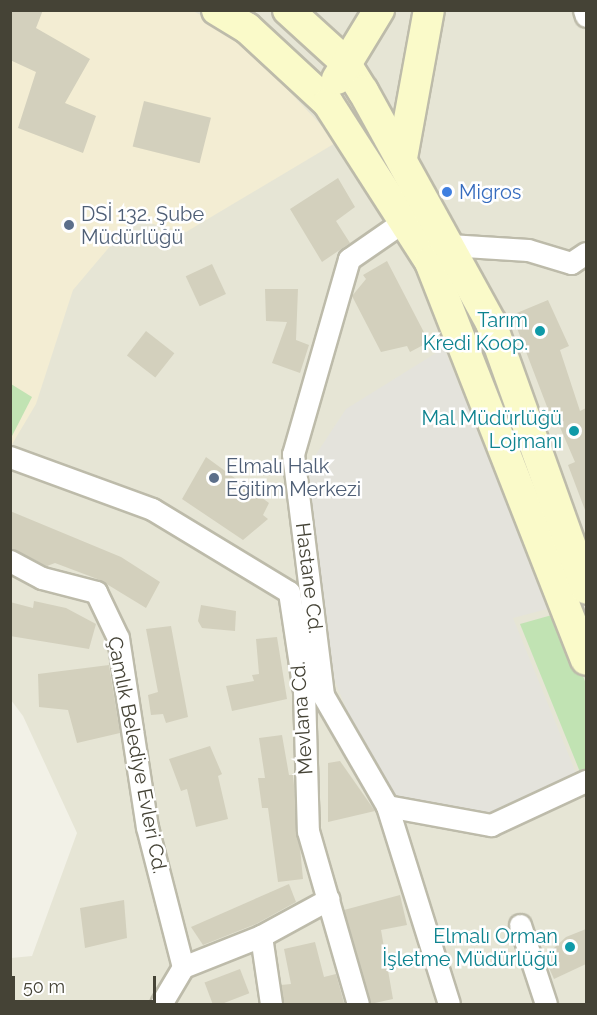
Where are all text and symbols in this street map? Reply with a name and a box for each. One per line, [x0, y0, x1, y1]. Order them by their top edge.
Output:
place label: Migros [459, 180, 522, 204]
marker: Migros [440, 185, 454, 199]
place label: DSİ 132. Şube Müdürlüğü [81, 202, 204, 249]
marker: DSİ 132. Şube Müdürlüğü [62, 218, 76, 232]
place label: Tarım Kredi Koop. [423, 308, 528, 355]
marker: Tarım Kredi Koop. [533, 324, 547, 338]
place label: Mal Müdürlüğü Lojmanı [421, 407, 562, 454]
marker: Mal Müdürlüğü Lojmanı [567, 424, 581, 438]
place label: Elmalı Halk Eğitim Merkezi [226, 454, 361, 501]
marker: Elmalı Halk Eğitim Merkezi [207, 471, 221, 485]
street label: Hastane Cd. [290, 521, 328, 635]
street label: Çamlık Belediye Evleri Cd. [102, 634, 172, 876]
street label: Mevlana Cd. [286, 661, 318, 775]
place label: Elmalı Orman İşletme Müdürlüğü [382, 924, 558, 971]
marker: Elmalı Orman İşletme Müdürlüğü [563, 940, 577, 954]
scale bar [15, 964, 159, 1002]
text: 50 m [23, 976, 65, 997]

